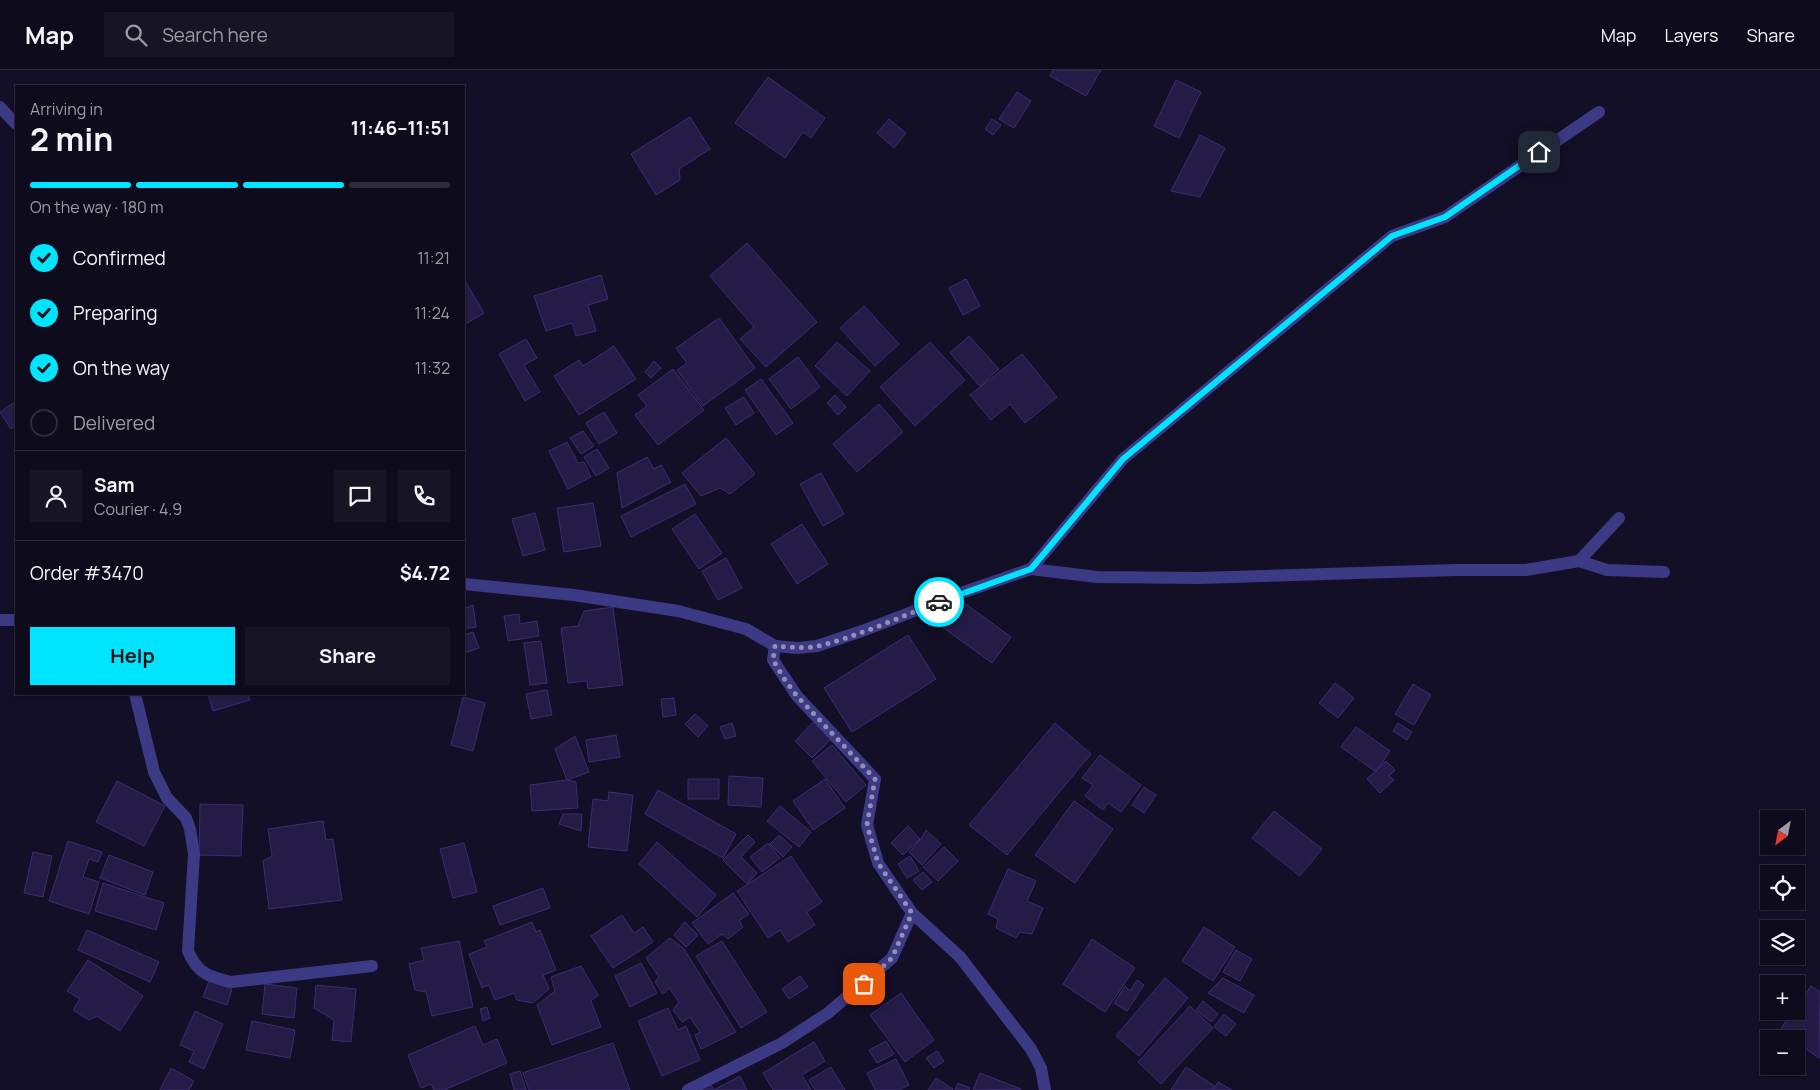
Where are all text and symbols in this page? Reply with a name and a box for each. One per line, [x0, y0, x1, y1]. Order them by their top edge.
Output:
search box [104, 12, 454, 57]
text: Map [25, 18, 74, 51]
icon: search [122, 21, 150, 49]
text: Search here [162, 22, 268, 48]
text: Map [1601, 23, 1636, 47]
text: Layers [1664, 23, 1718, 47]
text: Share [1746, 23, 1795, 47]
text: Arriving in [30, 98, 103, 120]
text: 11:46–11:51 [351, 115, 450, 141]
text: 2 min [30, 117, 113, 161]
pin [1518, 131, 1560, 173]
icon: home [1525, 138, 1553, 166]
text: On the way · 180 m [30, 196, 163, 218]
icon: check [30, 244, 58, 272]
text: Confirmed [73, 245, 166, 271]
text: 11:21 [417, 247, 450, 269]
icon: check [30, 299, 58, 327]
text: Preparing [73, 300, 158, 326]
text: 11:24 [415, 302, 450, 324]
icon: check [30, 354, 58, 382]
text: On the way [73, 355, 170, 381]
text: 11:32 [415, 357, 450, 379]
text: Delivered [73, 410, 155, 436]
button: person [30, 470, 82, 522]
button: chat [334, 470, 386, 522]
button: phone [398, 470, 450, 522]
text: Sam [94, 472, 135, 498]
text: Courier · 4.9 [94, 498, 182, 520]
text: Order #3470 [30, 560, 144, 586]
text: $4.72 [400, 560, 450, 586]
courier [914, 577, 964, 627]
icon: car [925, 588, 953, 616]
button: Help [30, 627, 235, 685]
button: Share [245, 627, 450, 685]
north arrow [1760, 810, 1805, 855]
map controls [1760, 810, 1805, 1075]
button: locate [1760, 865, 1805, 910]
button: layers [1760, 920, 1805, 965]
pin [843, 963, 885, 1005]
icon: bag [850, 970, 878, 998]
button: + [1760, 975, 1805, 1020]
button: − [1760, 1030, 1805, 1075]

